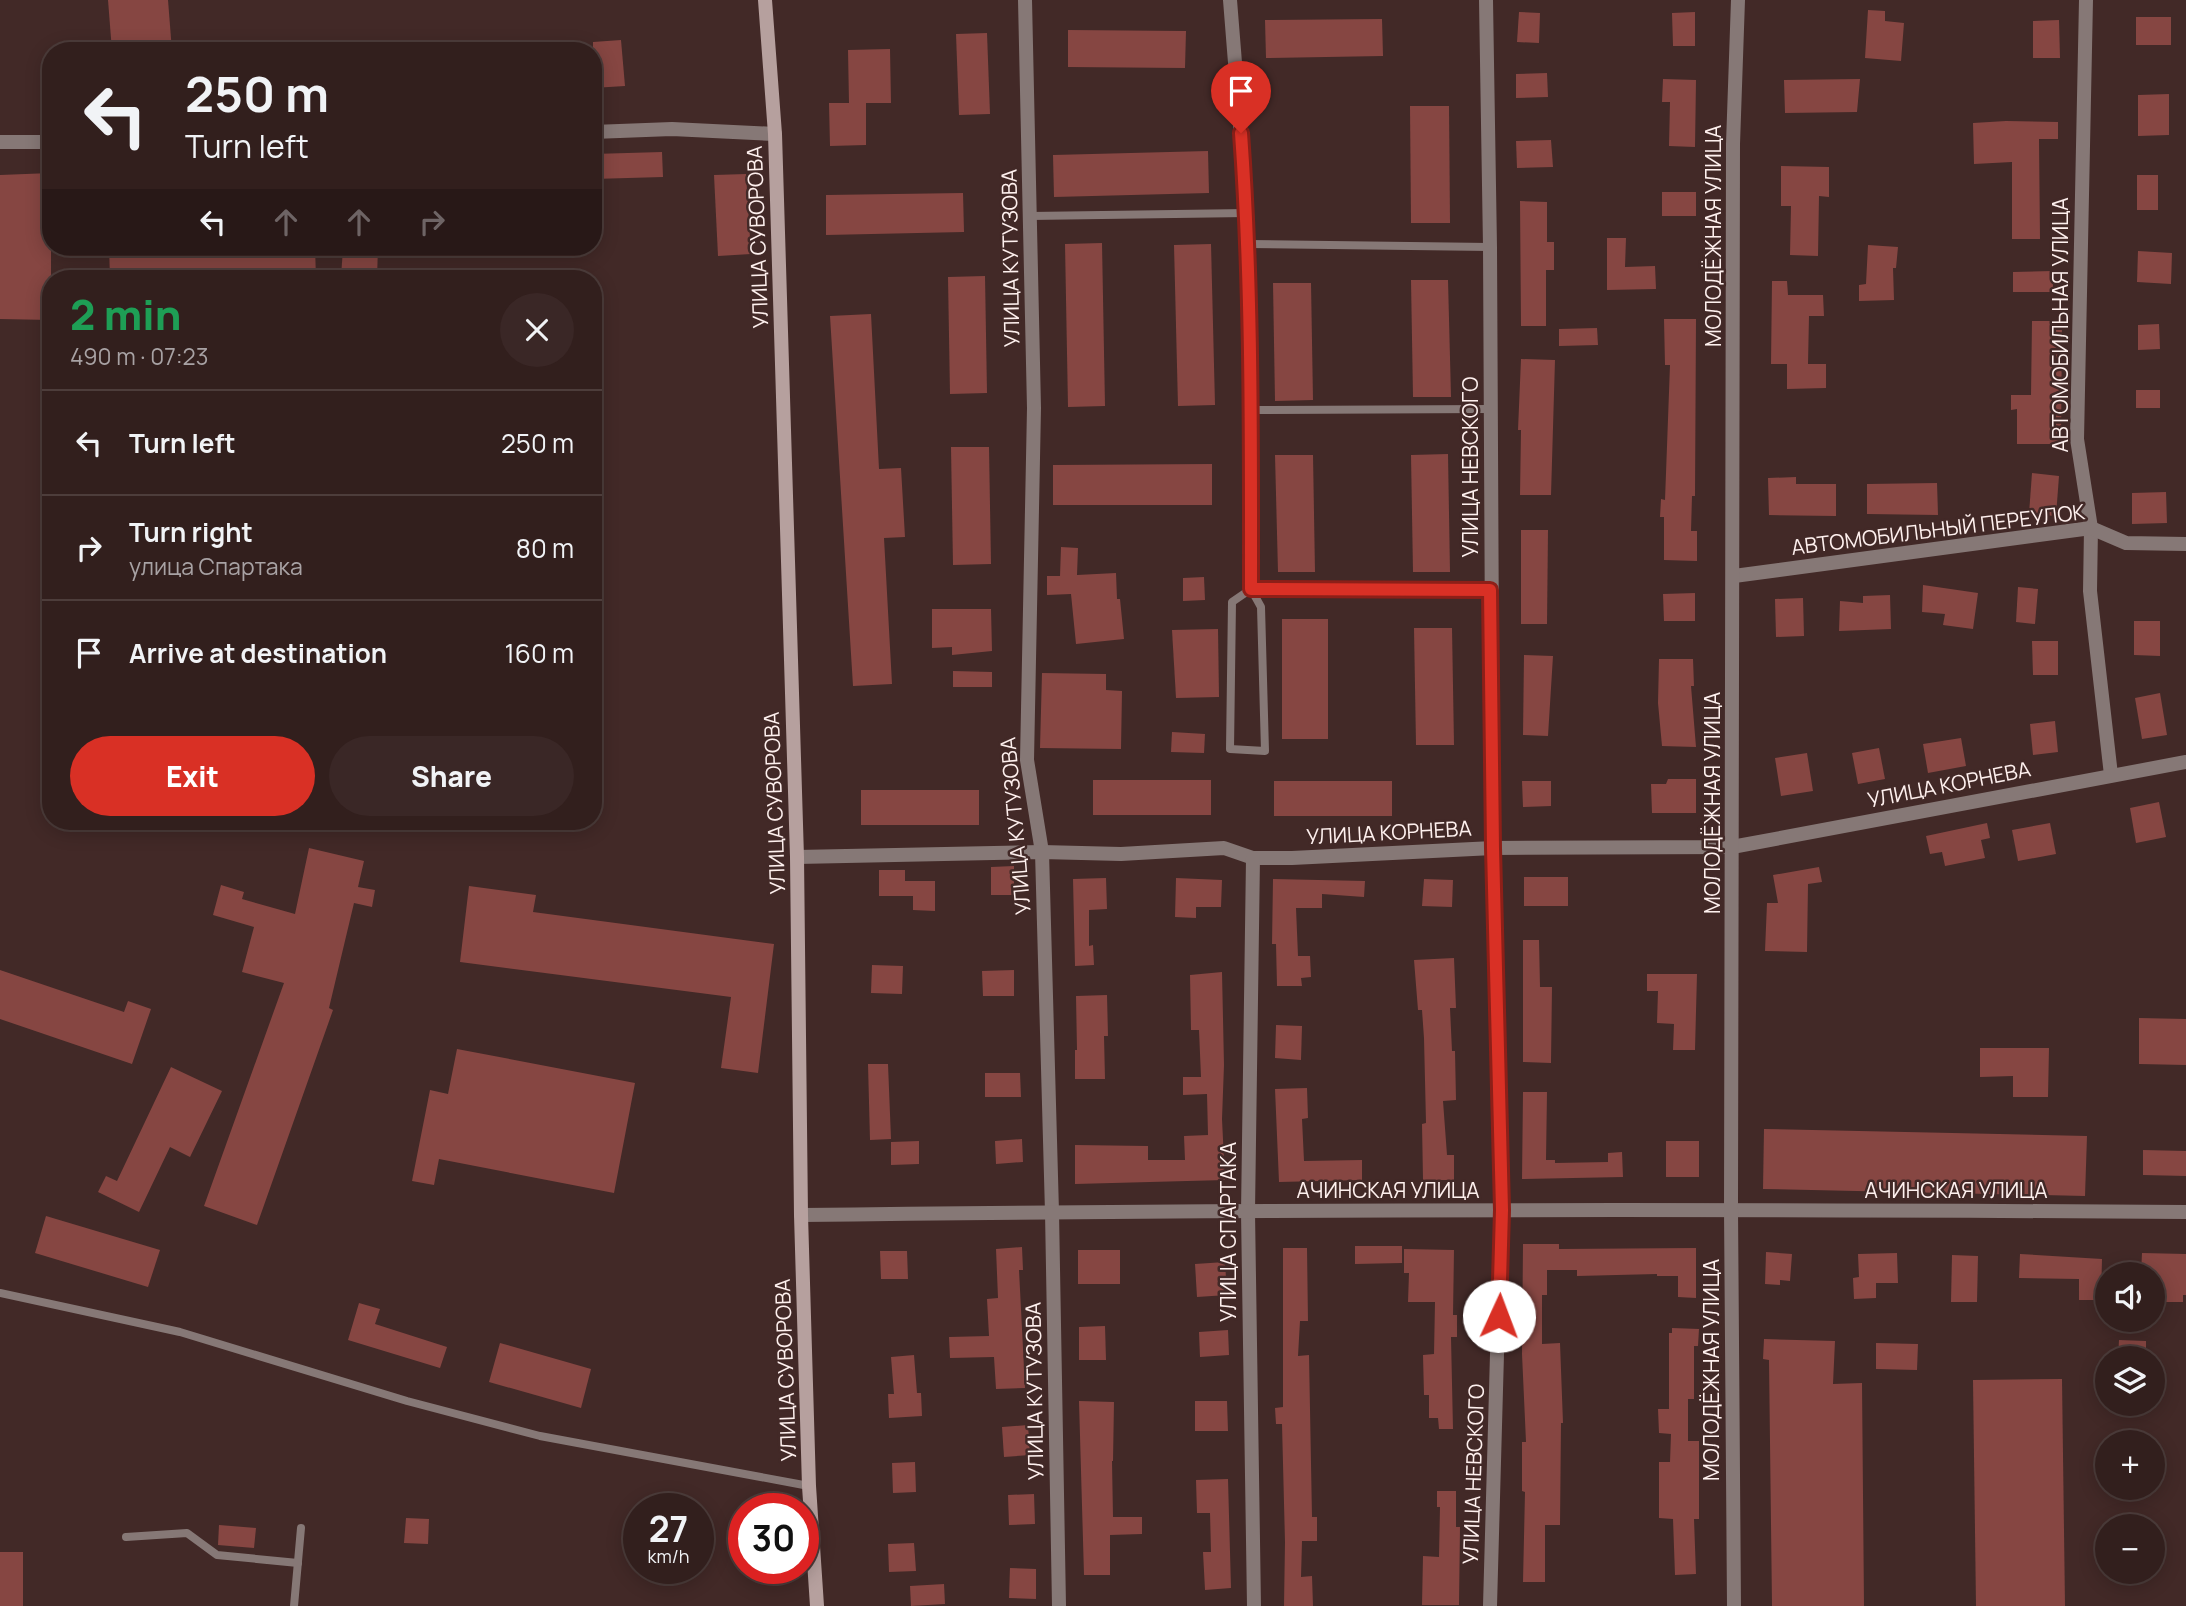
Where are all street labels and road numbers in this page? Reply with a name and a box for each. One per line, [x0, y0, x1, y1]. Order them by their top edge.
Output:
street label: МОЛОДЁЖНАЯ УЛИЦА [1699, 125, 1727, 347]
street label: УЛИЦА СУВОРОВА [740, 145, 774, 329]
street label: УЛИЦА КУТУЗОВА [994, 169, 1026, 347]
street label: АВТОМОБИЛЬНАЯ УЛИЦА [2046, 197, 2074, 453]
street label: УЛИЦА НЕВСКОГО [1456, 377, 1484, 557]
street label: АВТОМОБИЛЬНЫЙ ПЕРЕУЛОК [1790, 497, 2087, 561]
street label: МОЛОДЁЖНАЯ УЛИЦА [1698, 692, 1726, 914]
street label: УЛИЦА СУВОРОВА [757, 711, 791, 895]
street label: УЛИЦА КУТУЗОВА [993, 736, 1037, 916]
street label: УЛИЦА КОРНЕВА [1865, 754, 2033, 814]
street label: УЛИЦА КОРНЕВА [1306, 814, 1472, 850]
street label: УЛИЦА СПАРТАКА [1214, 1142, 1242, 1322]
street label: АЧИНСКАЯ УЛИЦА [1297, 1176, 1479, 1204]
street label: АЧИНСКАЯ УЛИЦА [1865, 1176, 2047, 1204]
street label: МОЛОДЁЖНАЯ УЛИЦА [1697, 1259, 1725, 1481]
street label: УЛИЦА СУВОРОВА [768, 1278, 802, 1462]
street label: УЛИЦА КУТУЗОВА [1018, 1302, 1050, 1480]
street label: УЛИЦА НЕВСКОГО [1456, 1383, 1490, 1565]

